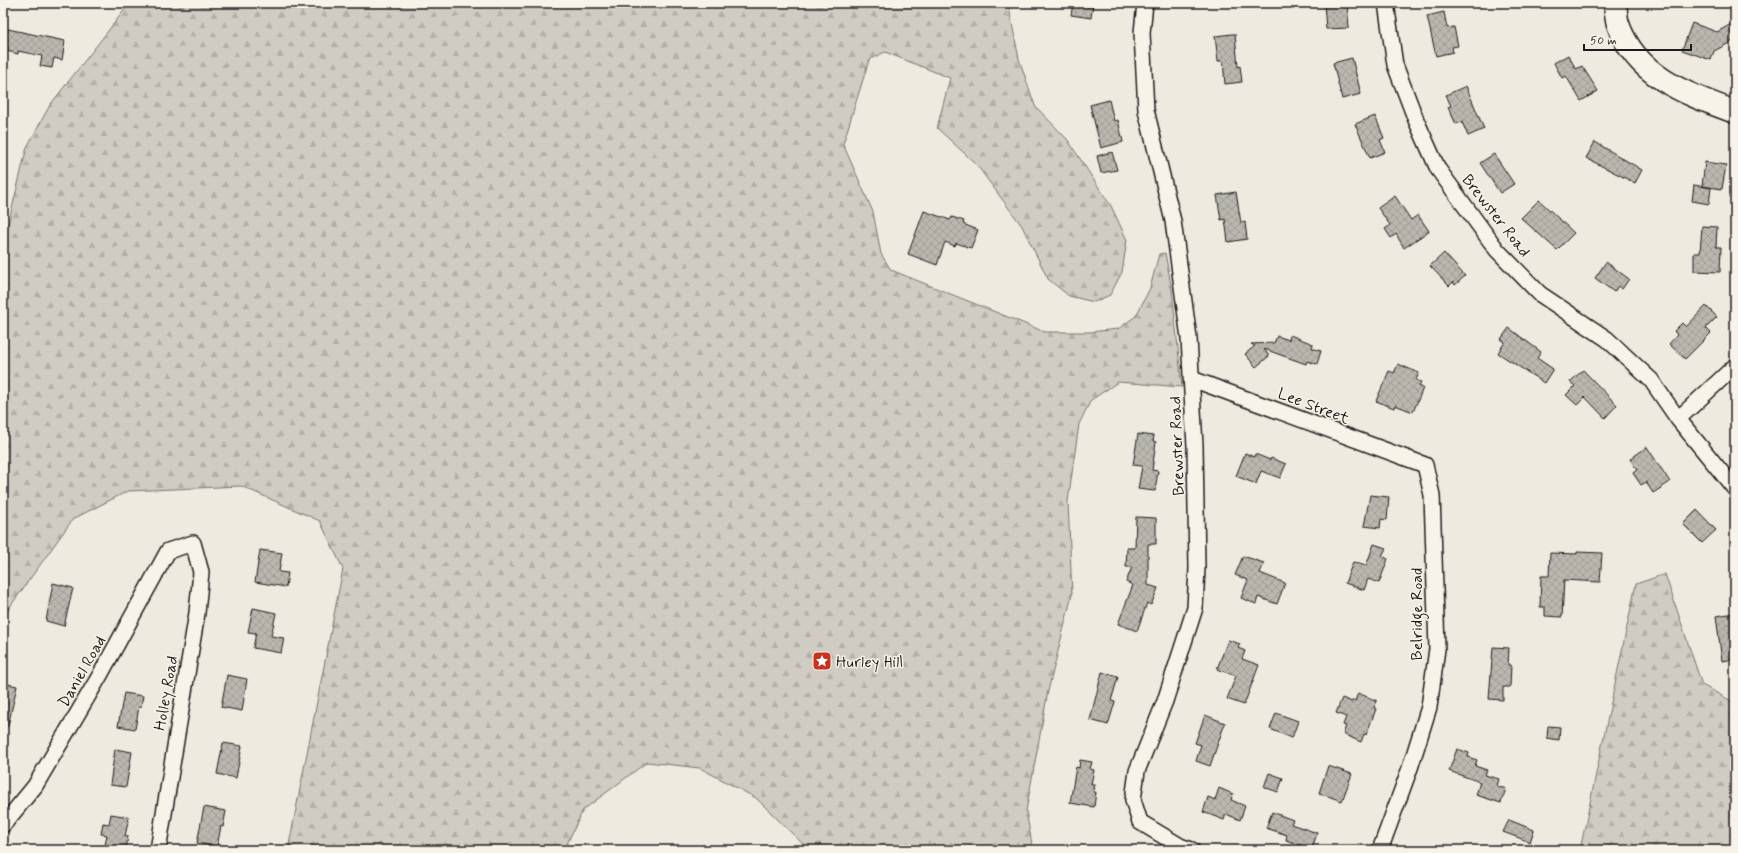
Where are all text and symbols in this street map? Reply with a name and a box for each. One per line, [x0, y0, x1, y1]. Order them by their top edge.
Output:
scale bar [1584, 26, 1691, 52]
text: 50 m [1590, 33, 1617, 49]
street label: Brewster Road [1457, 170, 1535, 262]
street label: Lee Street [1275, 383, 1353, 430]
street label: Brewster Road [1165, 396, 1190, 496]
street label: Belridge Road [1407, 568, 1429, 660]
street label: Daniel Road [53, 632, 111, 711]
place icon: Hurley Hill [811, 650, 833, 672]
place label: Hurley Hill [836, 652, 903, 673]
street label: Holley Road [150, 654, 183, 732]

